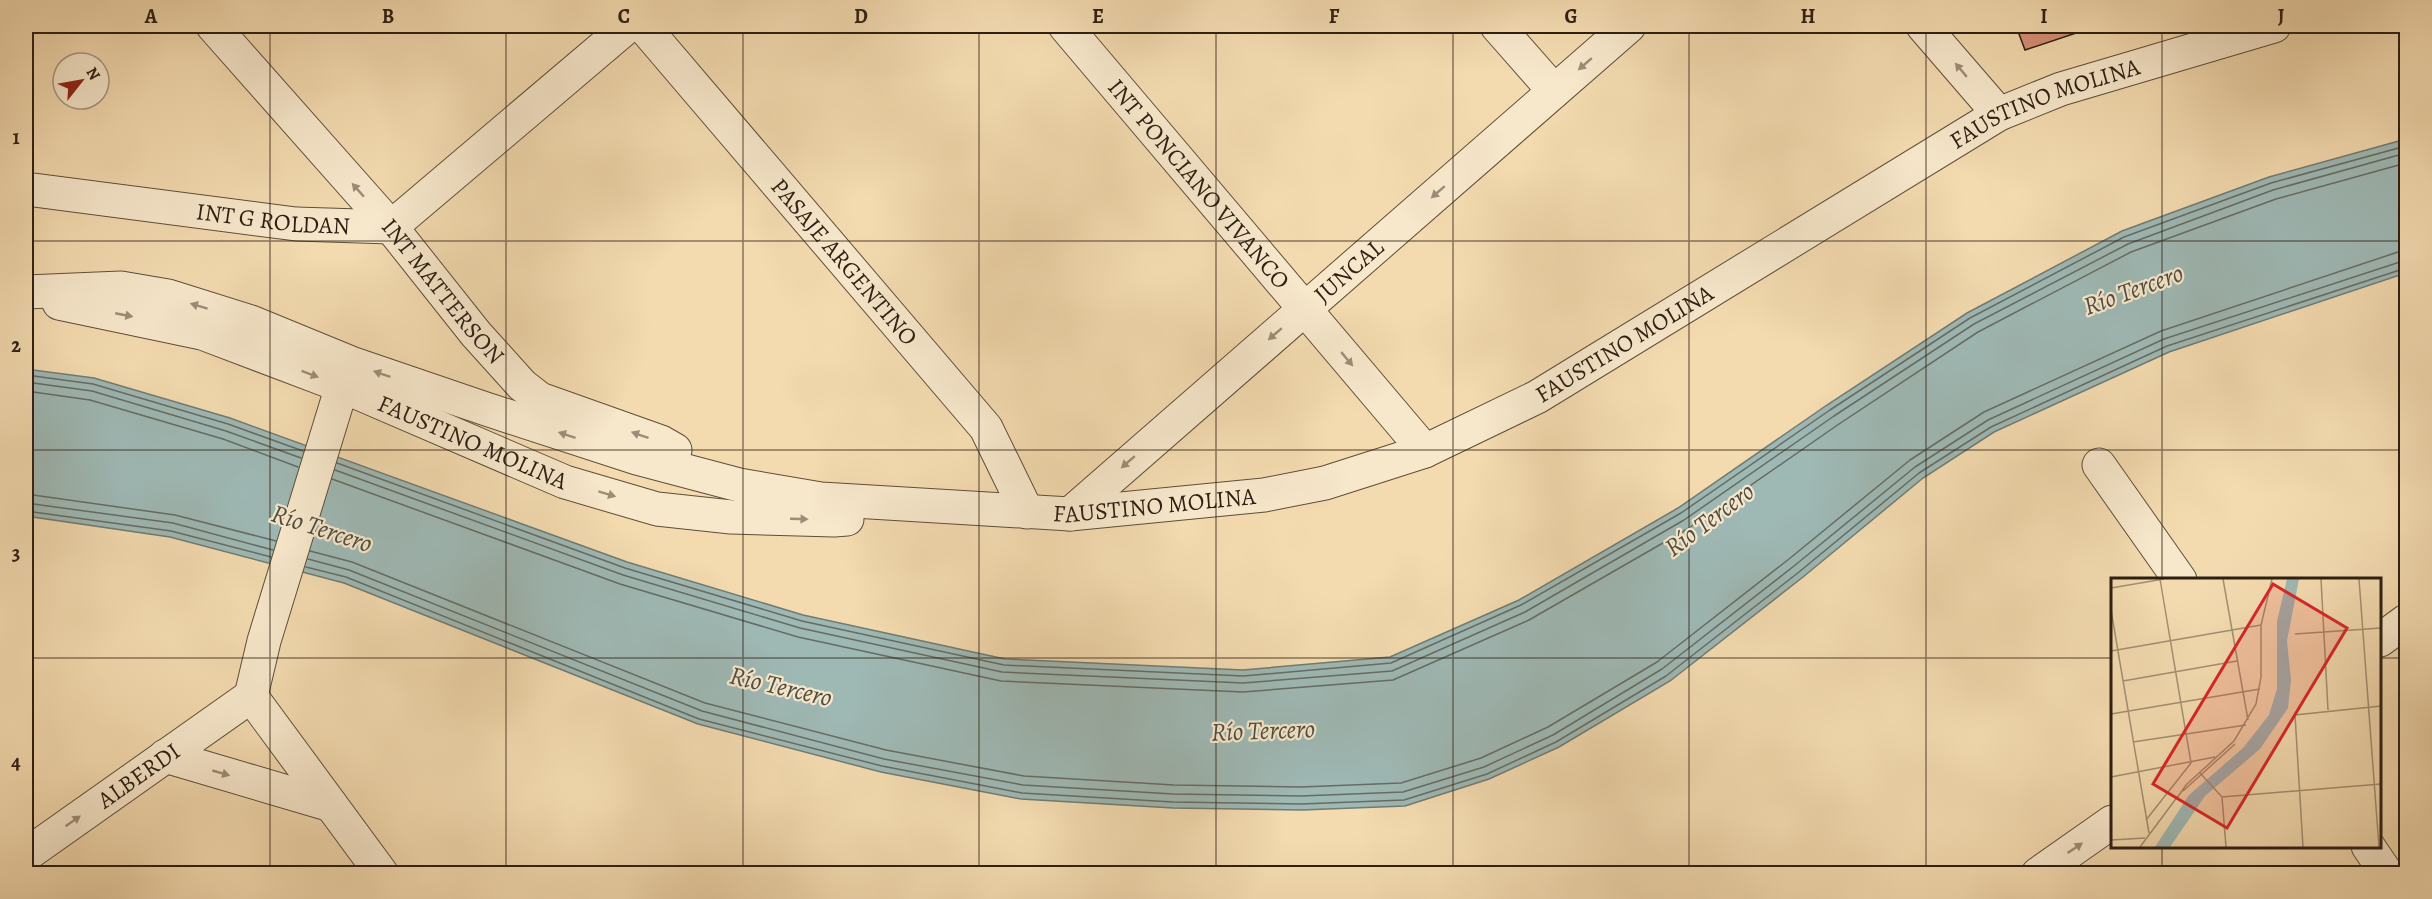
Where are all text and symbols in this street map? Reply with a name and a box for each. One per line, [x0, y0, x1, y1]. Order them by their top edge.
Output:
text: A [144, 3, 158, 30]
text: B [382, 3, 394, 30]
text: C [618, 3, 630, 30]
text: D [854, 3, 868, 30]
text: E [1092, 3, 1104, 30]
text: F [1329, 3, 1340, 30]
text: G [1564, 3, 1578, 30]
text: H [1801, 3, 1816, 30]
text: I [2040, 3, 2048, 30]
text: J [2278, 3, 2285, 30]
street label: FAUSTINO MOLINA [1944, 50, 2144, 156]
north arrow [51, 51, 111, 111]
one-way arrow [1578, 57, 1593, 70]
text: N [81, 63, 106, 85]
one-way arrow [1955, 63, 1968, 78]
street label: INT PONCIANO VIVANCO [1101, 72, 1297, 296]
text: 1 [12, 124, 20, 151]
street label: PASAJE ARGENTINO [764, 171, 925, 352]
one-way arrow [352, 183, 365, 198]
one-way arrow [1431, 185, 1446, 198]
street label: INT G ROLDAN [194, 195, 351, 242]
street label: INT MATTERSON [374, 211, 512, 371]
street label: JUNCAL [1307, 231, 1391, 310]
water label: Río Tercero [2078, 255, 2188, 324]
street label: FAUSTINO MOLINA [1529, 276, 1720, 410]
one-way arrow [190, 301, 208, 310]
one-way arrow [115, 311, 134, 320]
one-way arrow [1267, 327, 1282, 341]
text: 2 [11, 332, 21, 359]
one-way arrow [1341, 351, 1354, 367]
one-way arrow [373, 368, 391, 378]
one-way arrow [301, 370, 319, 379]
street label: FAUSTINO MOLINA [373, 387, 573, 498]
one-way arrow [631, 429, 649, 439]
one-way arrow [558, 430, 576, 439]
one-way arrow [1121, 455, 1136, 468]
water label: Río Tercero [1657, 474, 1761, 565]
street label: FAUSTINO MOLINA [1052, 480, 1258, 531]
one-way arrow [598, 490, 616, 499]
water label: Río Tercero [267, 496, 377, 561]
one-way arrow [790, 515, 809, 524]
text: 3 [12, 540, 20, 567]
inset map [2111, 578, 2381, 848]
water label: Río Tercero [726, 658, 836, 715]
water label: Río Tercero [1210, 711, 1316, 750]
street label: ALBERDI [90, 735, 187, 816]
text: 4 [11, 749, 21, 776]
one-way arrow [213, 769, 231, 778]
one-way arrow [65, 815, 81, 827]
one-way arrow [2067, 842, 2083, 854]

